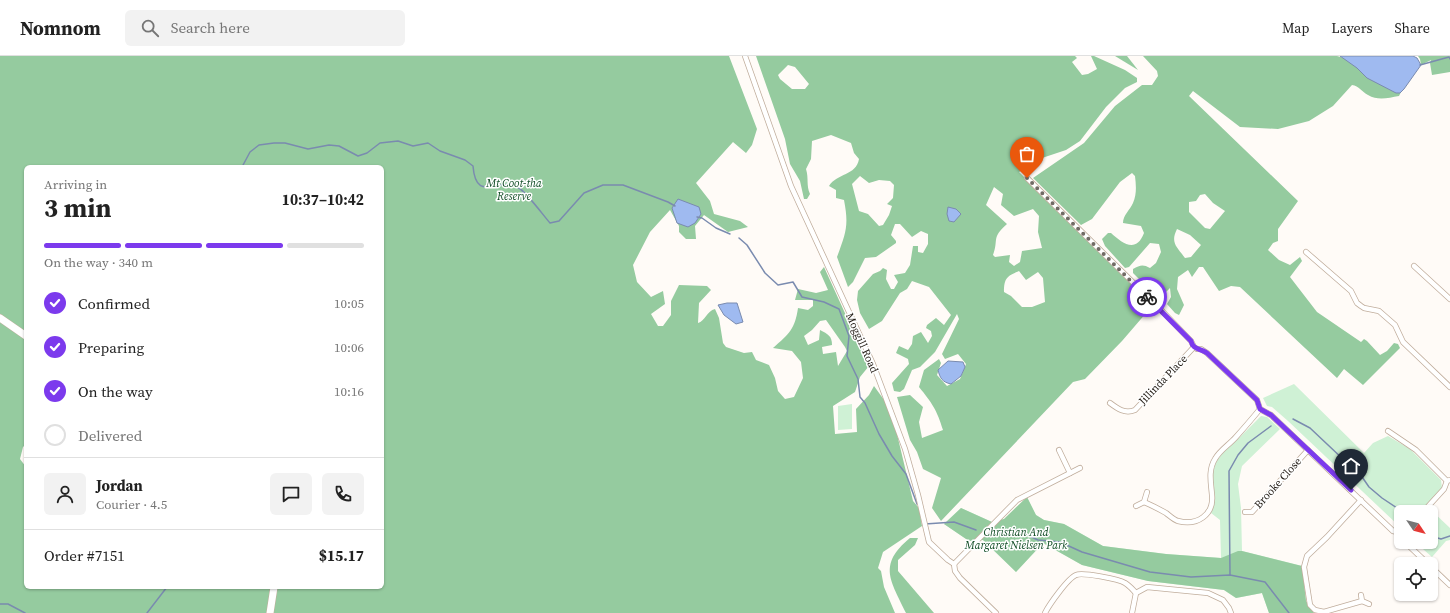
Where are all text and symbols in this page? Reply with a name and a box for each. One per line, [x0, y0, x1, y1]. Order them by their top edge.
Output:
search box [125, 10, 405, 46]
text: Nomnom [20, 15, 101, 41]
icon: search [139, 17, 161, 39]
text: Search here [171, 17, 250, 38]
text: Map [1282, 18, 1309, 38]
text: Layers [1331, 18, 1373, 38]
text: Share [1395, 18, 1430, 38]
pin [1010, 137, 1044, 178]
icon: bag [1016, 143, 1038, 165]
text: Arriving in [44, 176, 107, 193]
park label: Mt Coot-tha Reserve [485, 176, 542, 204]
text: 10:37–10:42 [282, 189, 364, 210]
text: 3 min [44, 190, 111, 226]
text: On the way · 340 m [44, 254, 153, 271]
courier [1127, 277, 1167, 317]
icon: bike [1136, 286, 1158, 308]
icon: check [44, 292, 66, 314]
text: Confirmed [78, 293, 150, 314]
text: 10:05 [334, 295, 364, 312]
street label: Moggill Road [842, 311, 882, 376]
icon: check [44, 336, 66, 358]
text: Preparing [78, 337, 144, 358]
text: 10:06 [334, 339, 364, 356]
street label: Jillinda Place [1135, 351, 1191, 409]
icon: check [44, 380, 66, 402]
text: On the way [78, 381, 153, 402]
text: 10:16 [334, 383, 364, 400]
text: Delivered [78, 425, 142, 446]
pin [1334, 449, 1368, 490]
street label: Brooke Close [1251, 454, 1305, 512]
icon: home [1340, 455, 1362, 477]
button: person [44, 473, 86, 515]
button: chat [270, 473, 312, 515]
button: phone [322, 473, 364, 515]
text: Jordan [96, 475, 143, 496]
text: Courier · 4.5 [96, 496, 167, 513]
north arrow [1394, 505, 1438, 549]
map controls [1394, 505, 1438, 601]
park label: Christian And Margaret Nielsen Park [964, 525, 1068, 553]
text: Order #7151 [44, 545, 125, 566]
text: $15.17 [319, 545, 364, 566]
button: locate [1394, 557, 1438, 601]

